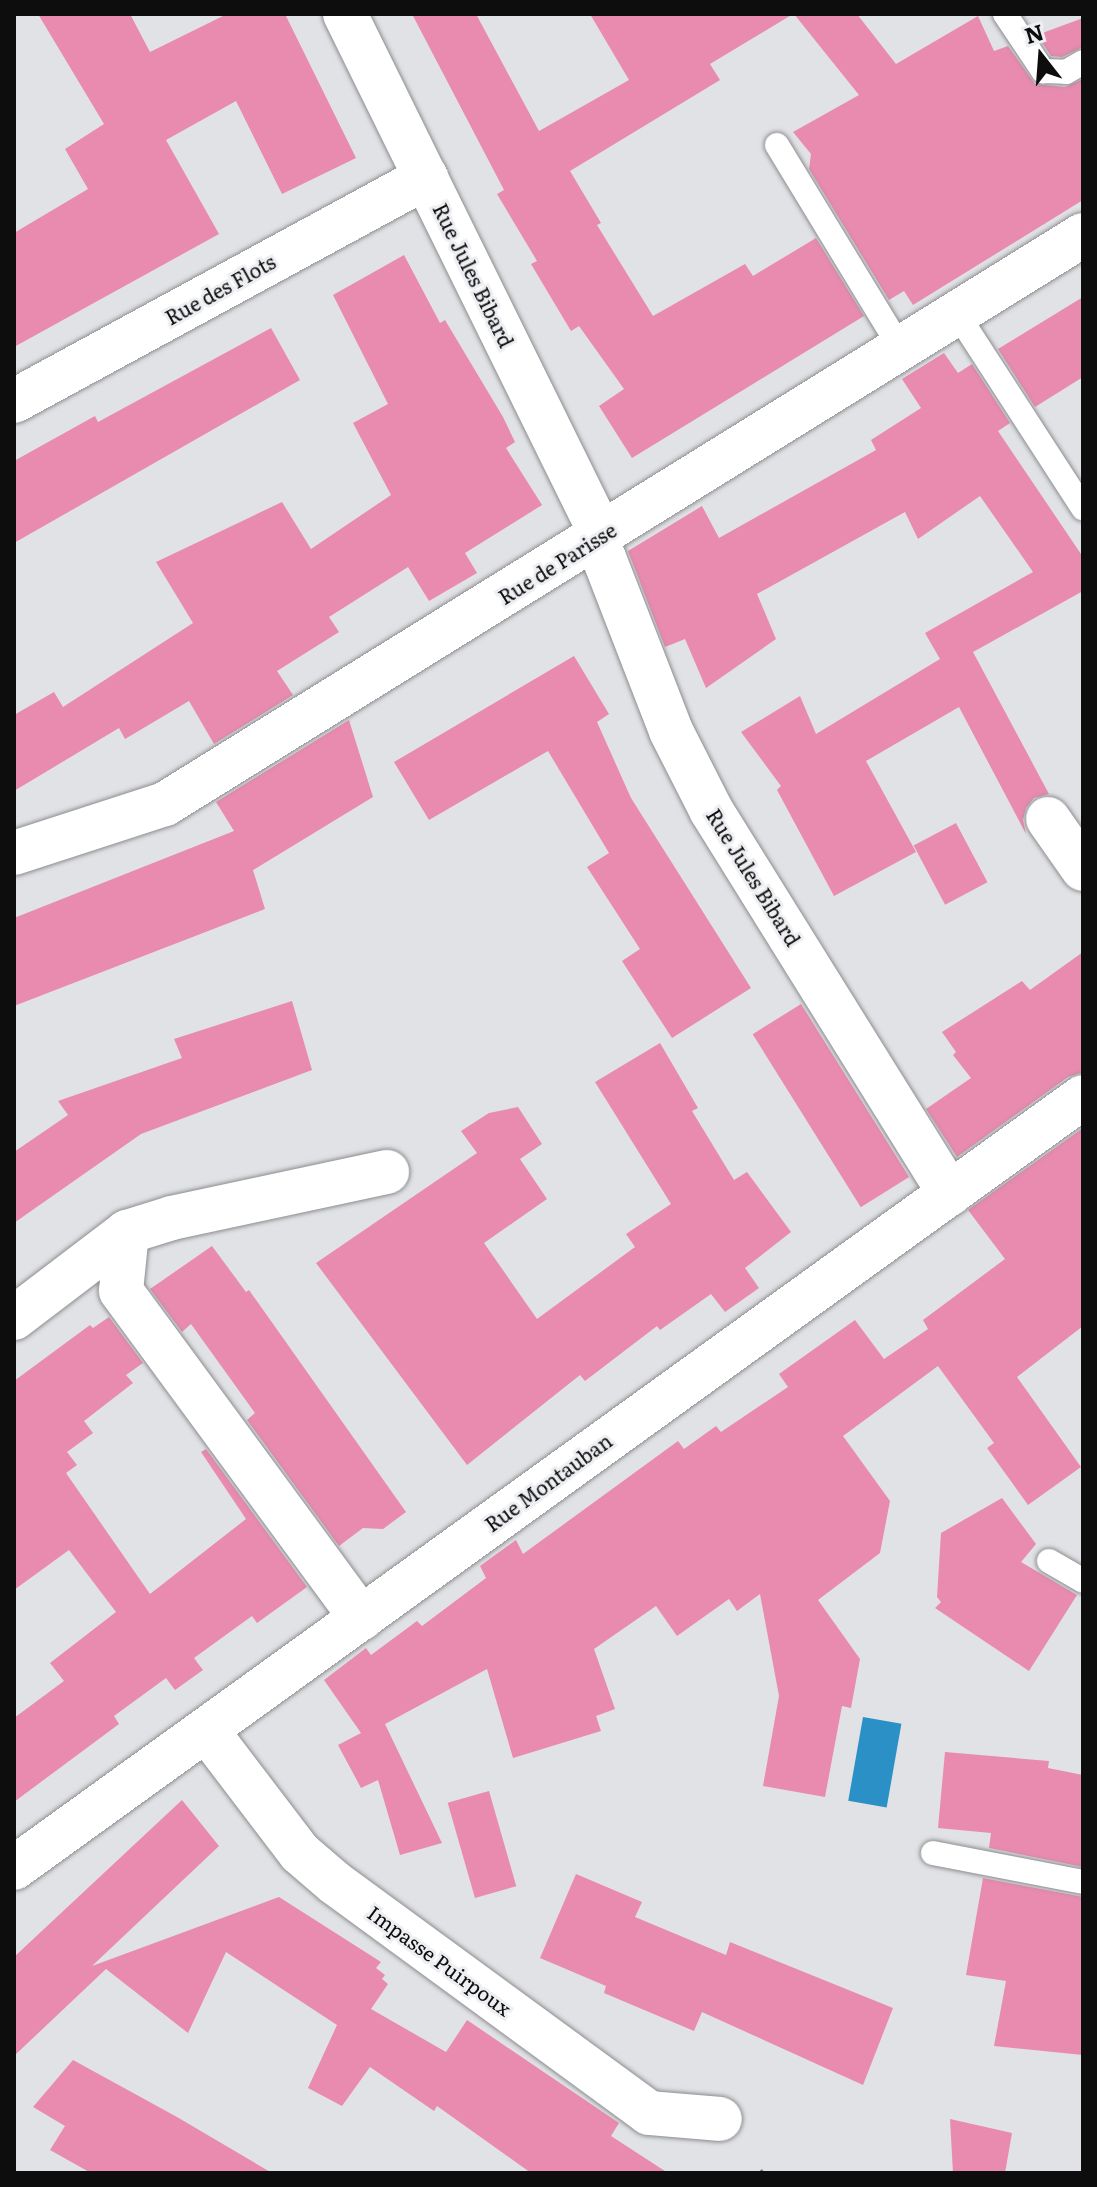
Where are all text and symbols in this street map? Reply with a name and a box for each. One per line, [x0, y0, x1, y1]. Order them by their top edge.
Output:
text: N [1020, 14, 1047, 51]
north arrow [1001, 16, 1081, 96]
street label: Rue Jules Bibard [429, 199, 519, 351]
street label: Rue des Flots [161, 249, 279, 329]
street label: Rue de Parisse [494, 517, 620, 609]
street label: Rue Jules Bibard [702, 804, 806, 950]
street label: Rue Montauban [480, 1428, 616, 1536]
street label: Impasse Puirpoux [364, 1900, 516, 2020]

